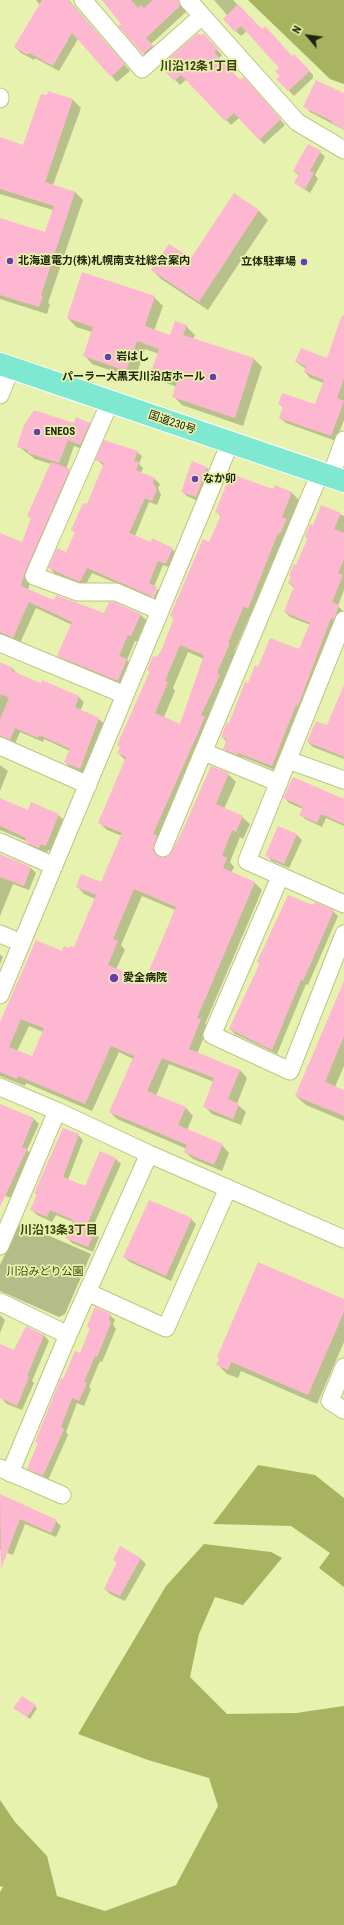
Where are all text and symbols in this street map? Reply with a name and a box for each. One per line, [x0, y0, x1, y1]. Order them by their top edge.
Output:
north arrow [288, 16, 328, 56]
text: N [290, 24, 304, 36]
district label: 川沿12条1丁目 [160, 60, 238, 74]
place label: 北海道電力(株)札幌南支社総合案内 [18, 254, 190, 268]
place label: 立体駐車場 [241, 255, 296, 269]
marker: 北海道電力(株)札幌南支社総合案内 [5, 256, 15, 266]
marker: 立体駐車場 [299, 257, 309, 267]
place label: 岩はし [116, 350, 149, 364]
marker: 岩はし [103, 352, 113, 362]
place label: パーラー大黒天川沿店ホール [62, 370, 205, 384]
marker: パーラー大黒天川沿店ホール [208, 372, 218, 382]
street label: 国道230号 [147, 409, 197, 437]
place label: ENEOS [45, 425, 75, 439]
marker: ENEOS [32, 427, 42, 437]
place label: なか卯 [203, 472, 236, 486]
marker: なか卯 [190, 474, 200, 484]
place label: 愛全病院 [123, 971, 167, 985]
marker: 愛全病院 [108, 972, 120, 984]
district label: 川沿13条3丁目 [20, 1224, 98, 1238]
park label: 川沿みどり公園 [7, 1265, 83, 1279]

